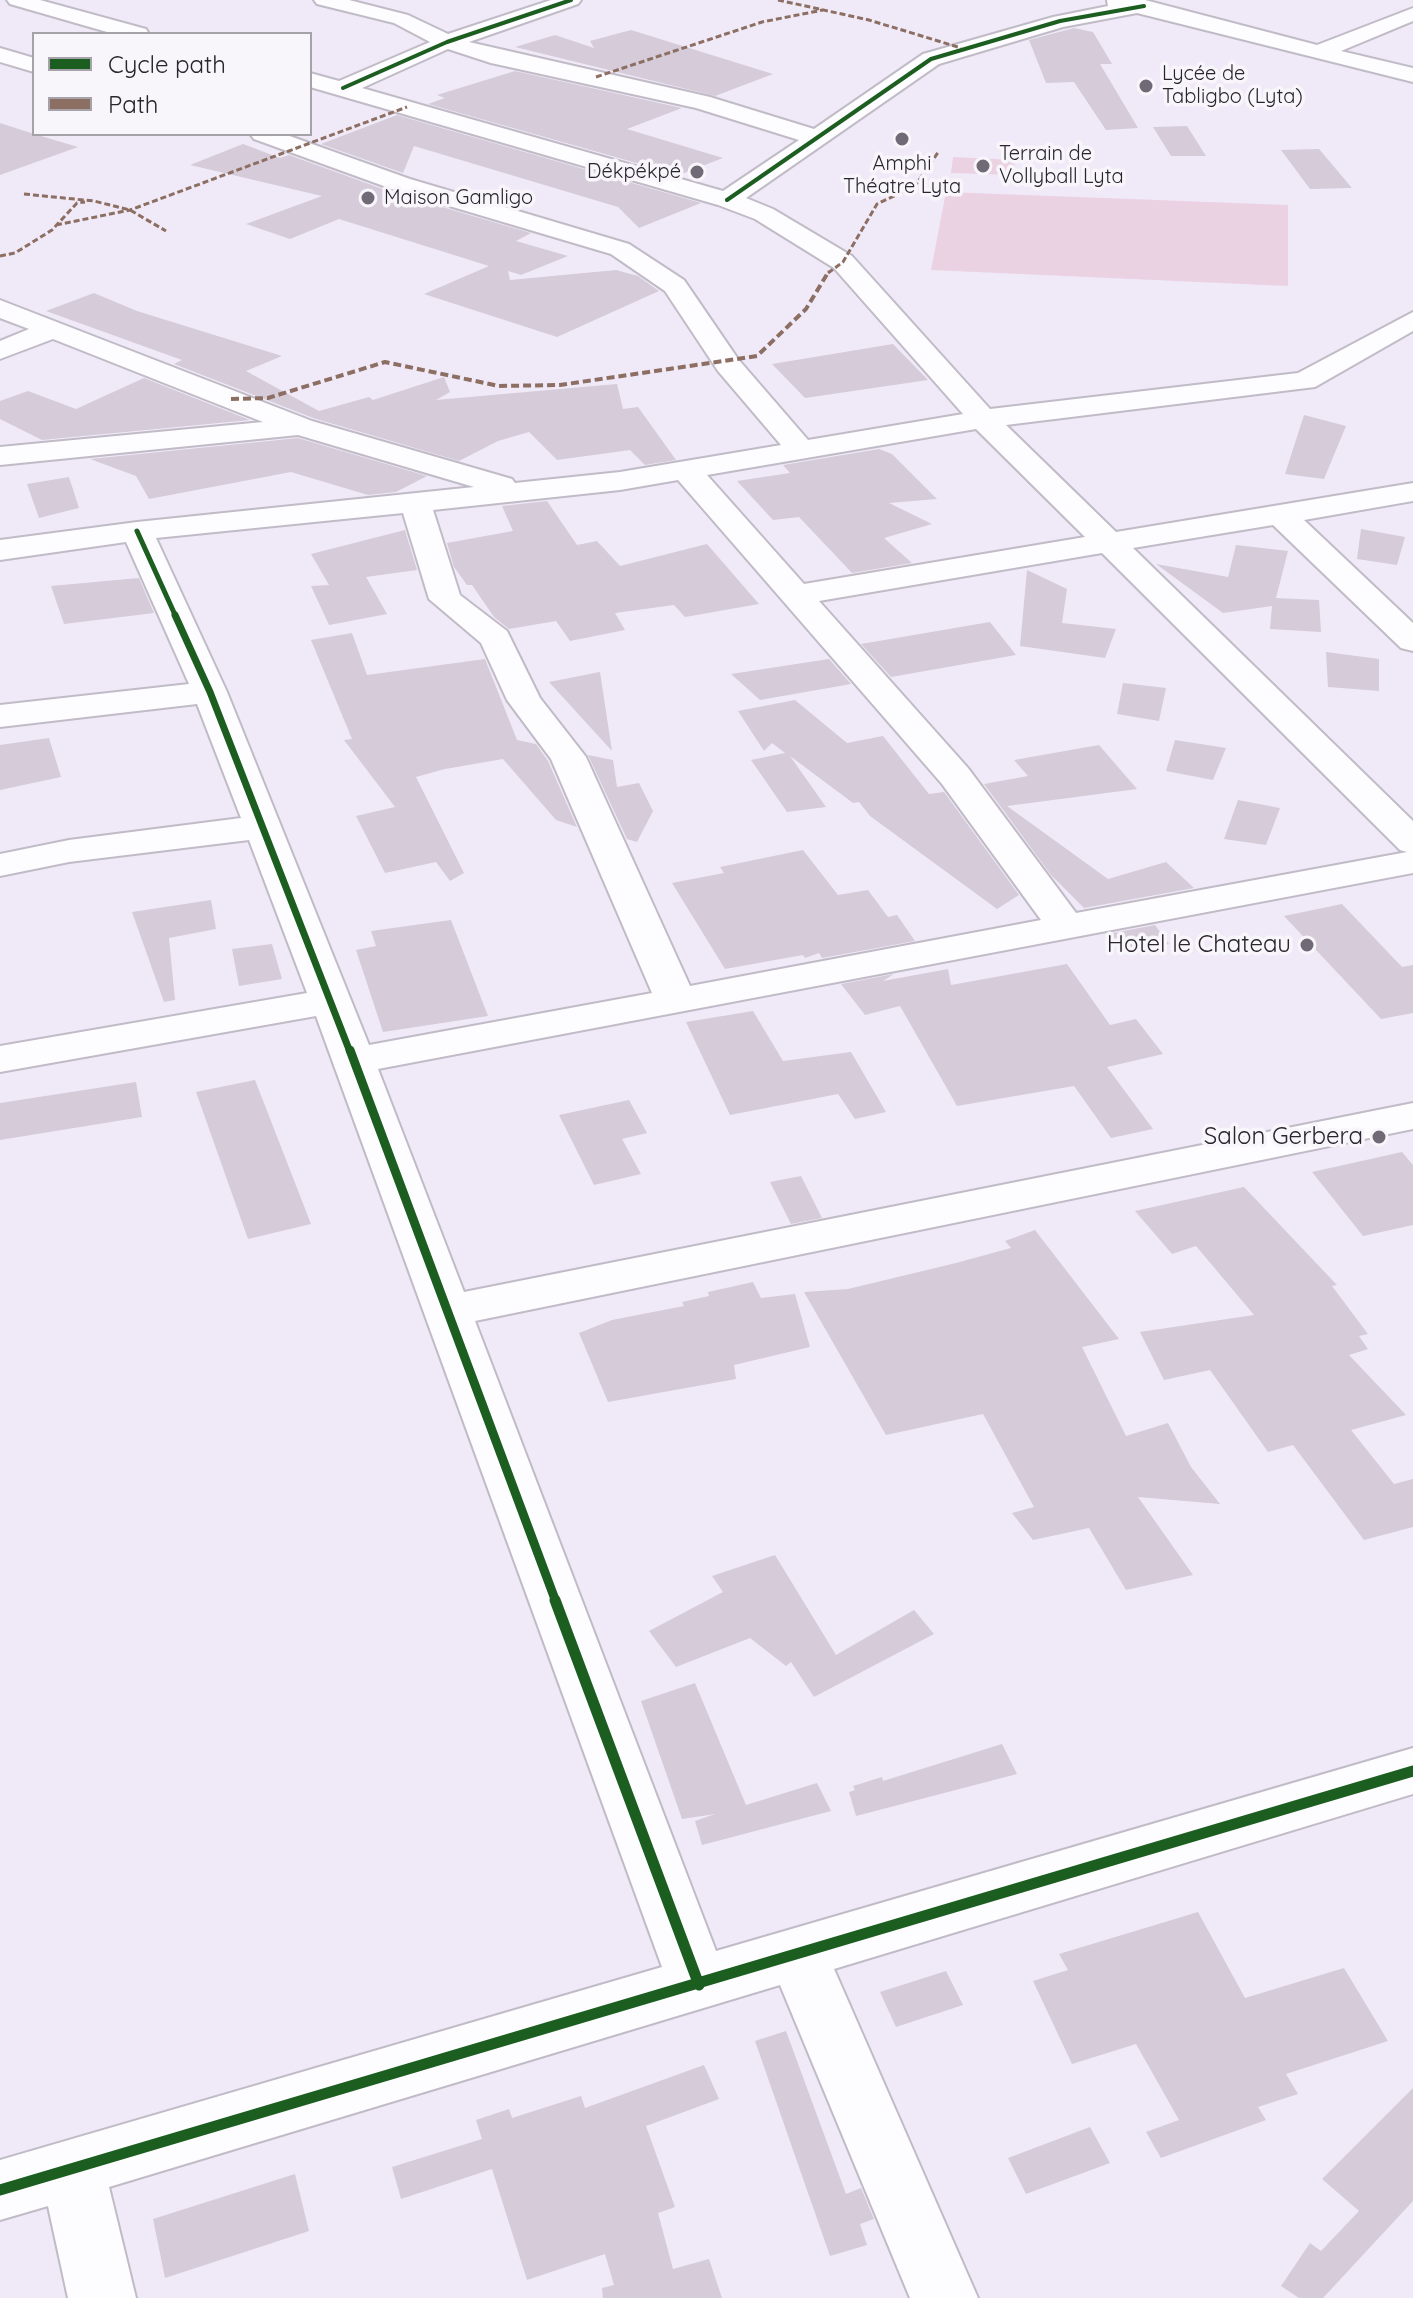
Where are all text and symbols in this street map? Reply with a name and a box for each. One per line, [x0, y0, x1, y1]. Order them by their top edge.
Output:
legend [32, 32, 312, 136]
text: Cycle path [108, 49, 226, 79]
place label: Lycée de Tabligbo (Lyta) [1162, 62, 1303, 109]
marker: Lycée de Tabligbo (Lyta) [1137, 77, 1155, 95]
text: Path [108, 89, 159, 119]
marker: Amphi Théatre Lyta [893, 130, 911, 148]
place label: Terrain de Vollyball Lyta [999, 142, 1124, 189]
place label: Amphi Théatre Lyta [843, 152, 961, 199]
marker: Terrain de Vollyball Lyta [974, 157, 992, 175]
place label: Dékpékpé [587, 160, 681, 184]
marker: Dékpékpé [688, 163, 706, 181]
place label: Maison Gamligo [384, 186, 533, 210]
marker: Maison Gamligo [359, 189, 377, 207]
place label: Hotel le Chateau [1107, 931, 1291, 959]
marker: Hotel le Chateau [1298, 936, 1316, 954]
place label: Salon Gerbera [1204, 1123, 1363, 1151]
marker: Salon Gerbera [1370, 1128, 1388, 1146]

